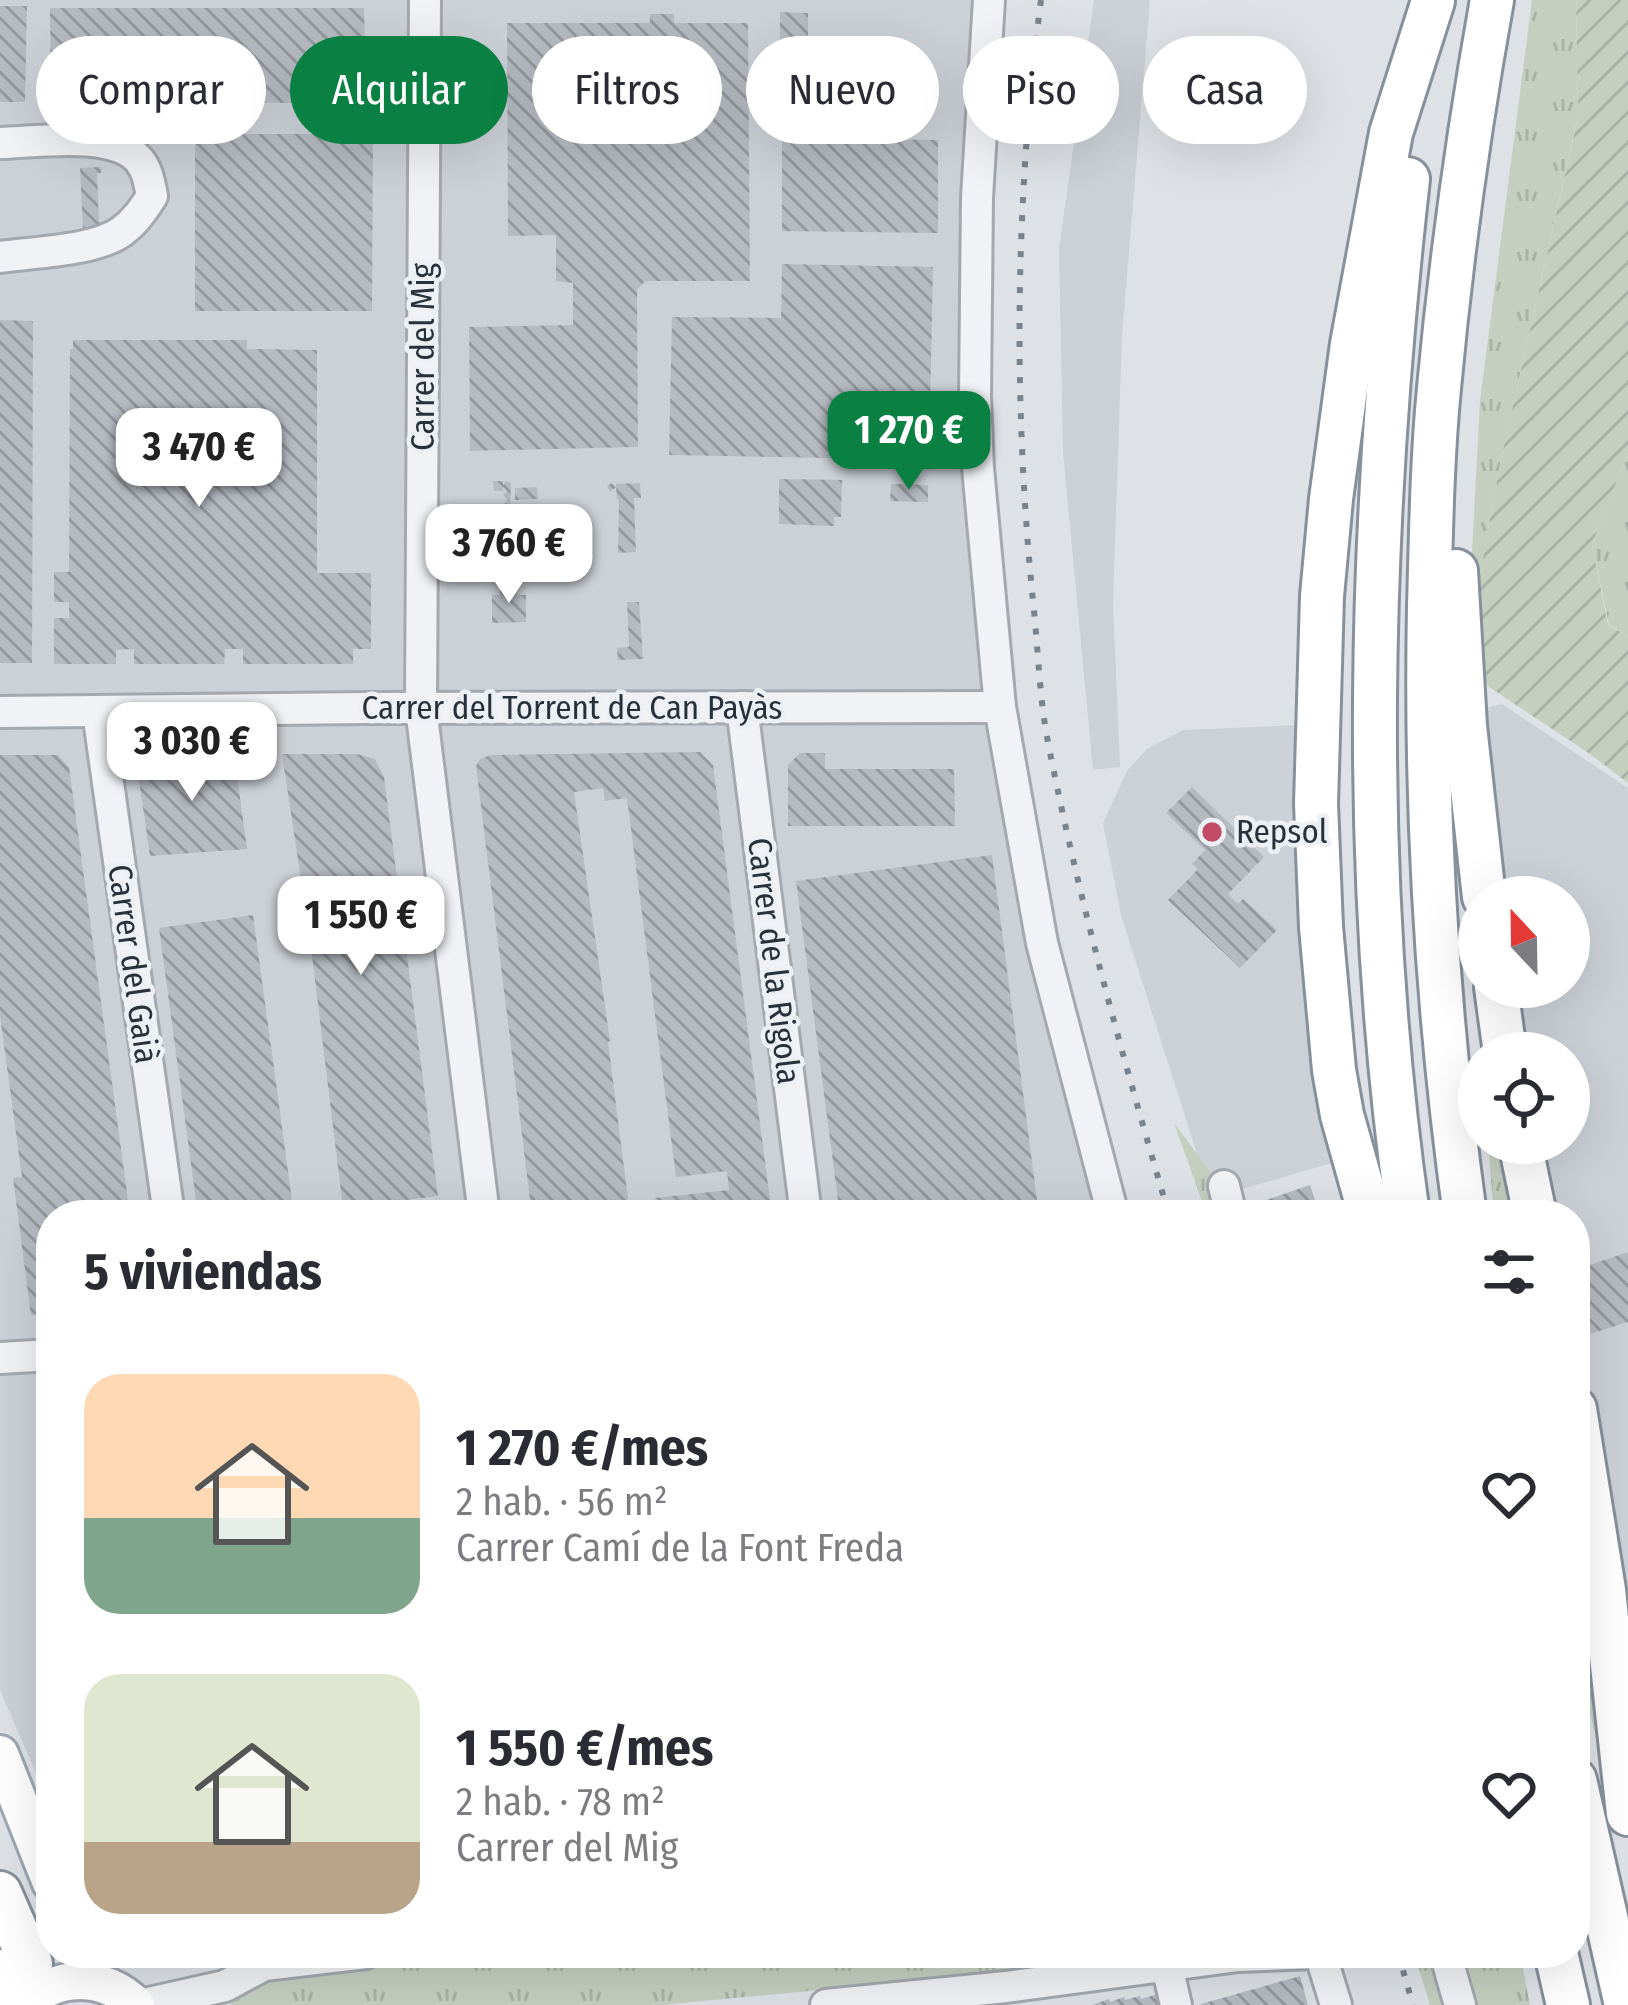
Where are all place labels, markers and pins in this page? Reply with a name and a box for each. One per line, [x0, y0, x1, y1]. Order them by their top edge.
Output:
pin: 1 270 € [798, 391, 1020, 493]
pin: 3 470 € [88, 408, 310, 510]
pin: 3 760 € [398, 504, 620, 606]
pin: 3 030 € [81, 702, 303, 804]
place label: Repsol [1236, 812, 1328, 852]
marker: Repsol [1199, 819, 1225, 845]
pin: 1 550 € [250, 876, 472, 978]

